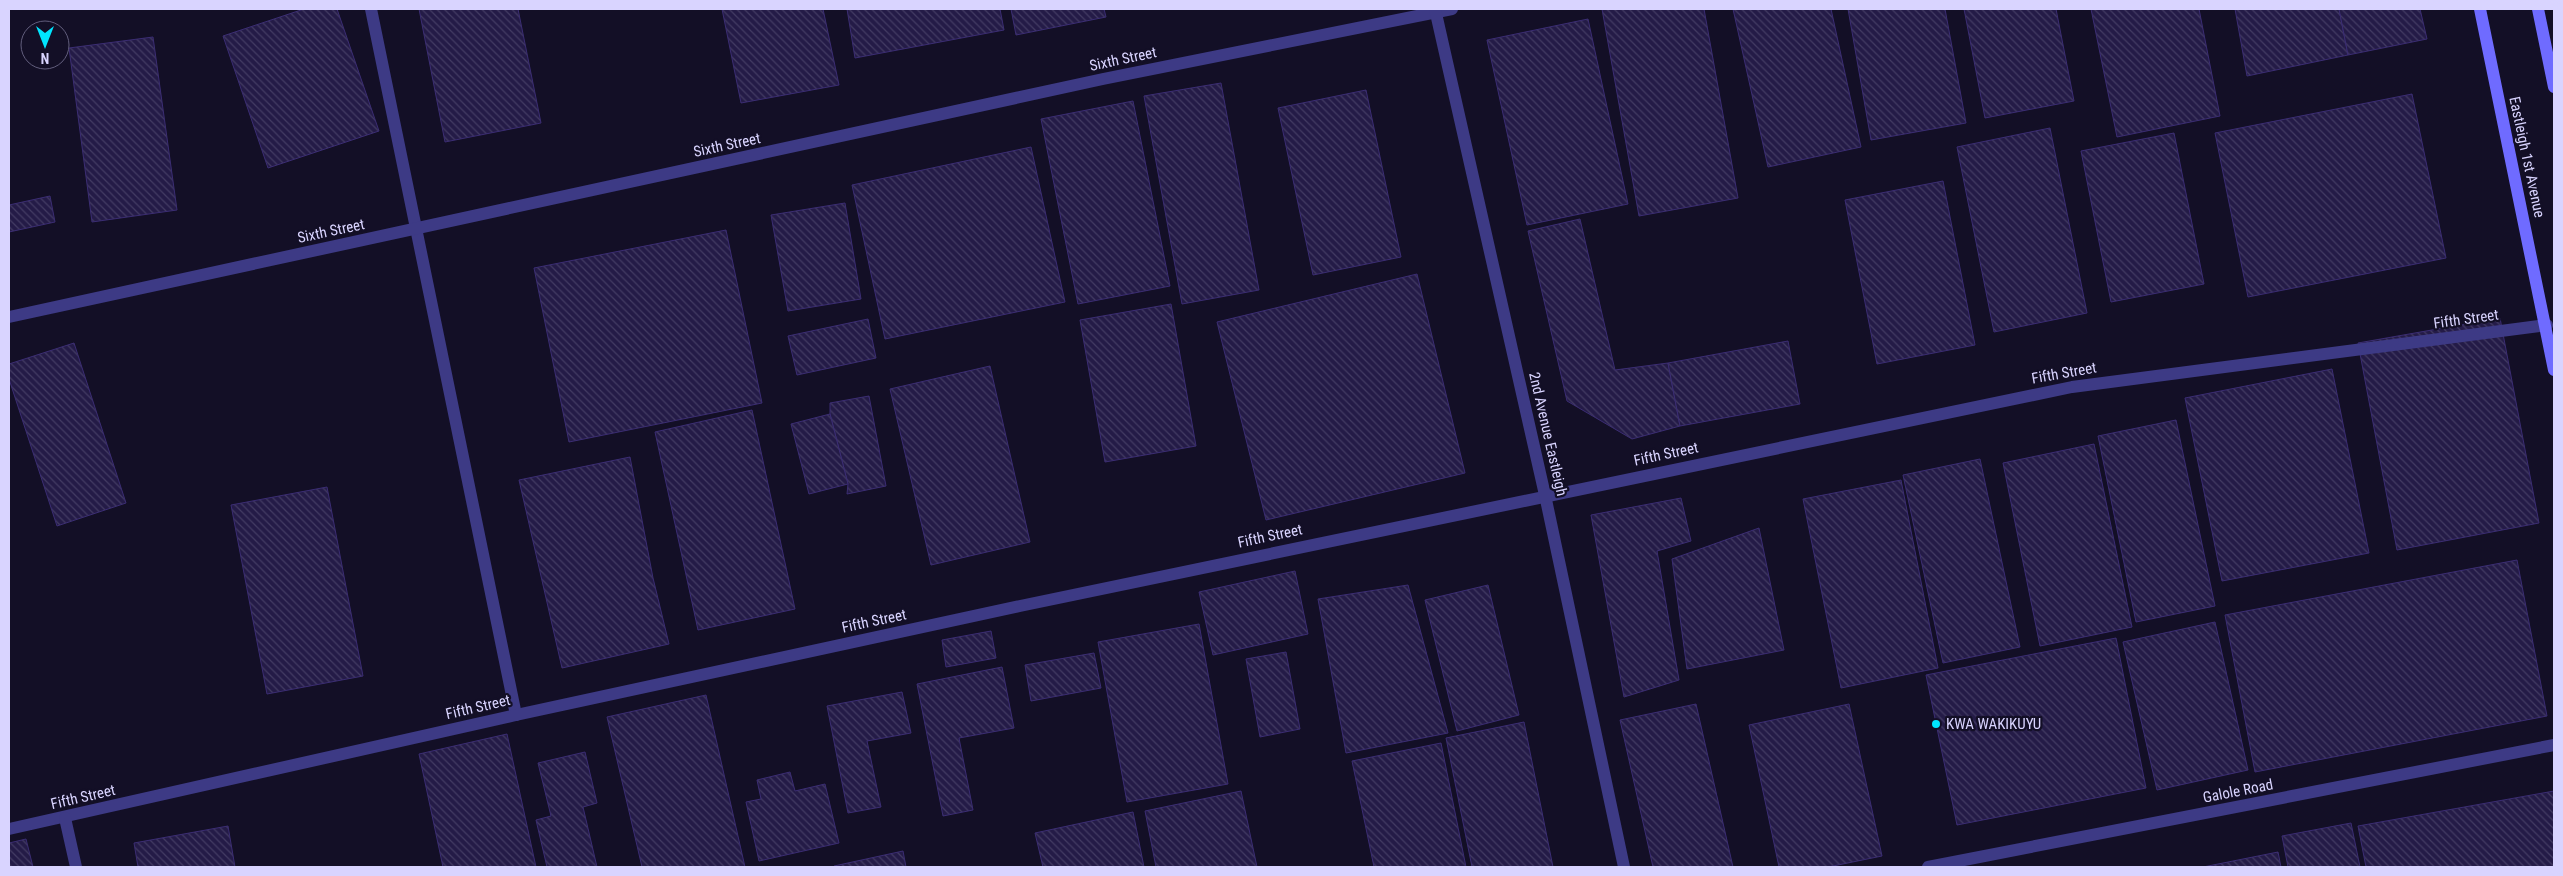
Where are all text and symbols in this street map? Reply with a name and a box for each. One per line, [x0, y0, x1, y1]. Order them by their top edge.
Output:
north arrow [20, 20, 70, 70]
street label: Sixth Street [1088, 43, 1158, 75]
text: N [41, 50, 49, 66]
street label: Eastleigh 1st Avenue [2505, 95, 2549, 219]
street label: Sixth Street [692, 129, 762, 161]
street label: Sixth Street [296, 215, 366, 247]
street label: Fifth Street [2432, 306, 2500, 332]
street label: Fifth Street [2030, 358, 2098, 388]
street label: 2nd Avenue Eastleigh [1525, 370, 1571, 498]
street label: Fifth Street [1632, 438, 1700, 470]
street label: Fifth Street [1236, 520, 1304, 552]
street label: Fifth Street [840, 605, 908, 637]
street label: Fifth Street [444, 691, 512, 723]
place label: KWA WAKIKUYU [1946, 715, 2041, 733]
marker: KWA WAKIKUYU [1930, 718, 1942, 730]
street label: Galole Road [2201, 775, 2275, 807]
street label: Fifth Street [49, 781, 117, 813]

